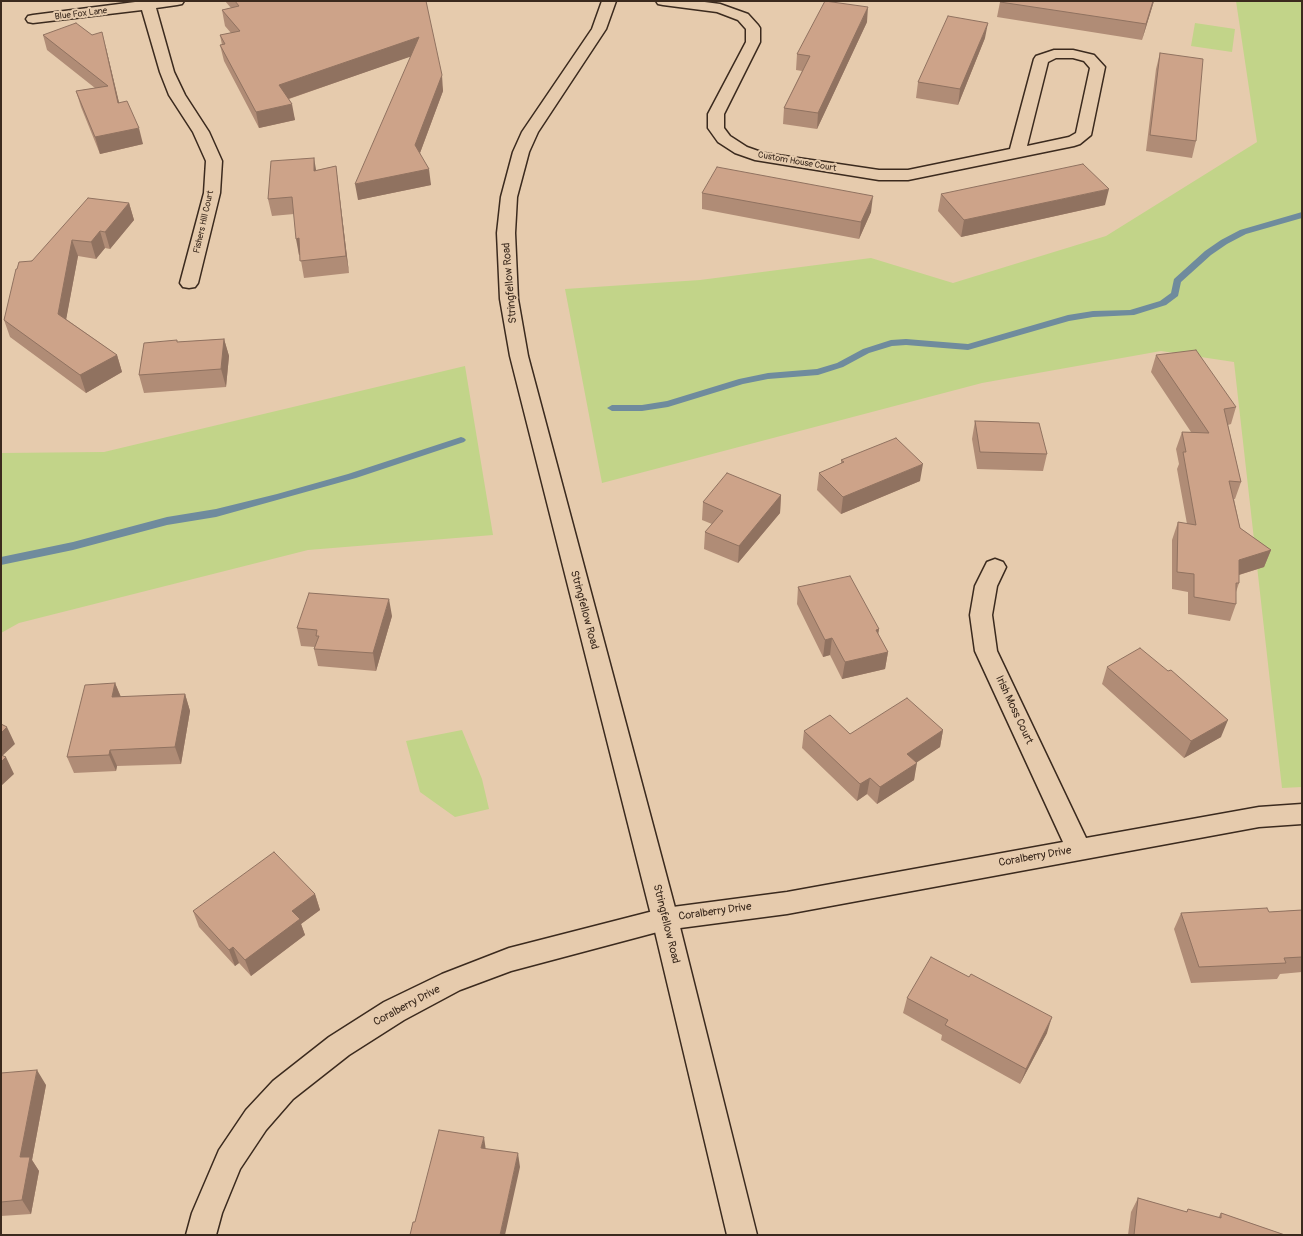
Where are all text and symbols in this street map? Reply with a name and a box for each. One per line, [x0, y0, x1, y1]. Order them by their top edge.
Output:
street label: Blue Fox Lane [54, 5, 108, 23]
street label: Custom House Court [757, 150, 837, 174]
street label: Fishers Hill Court [192, 190, 216, 254]
street label: Stringfellow Road [500, 242, 520, 324]
street label: Stringfellow Road [567, 569, 601, 651]
street label: Irish Moss Court [992, 674, 1036, 746]
street label: Coralberry Drive [998, 844, 1072, 870]
street label: Stringfellow Road [650, 883, 682, 965]
street label: Coralberry Drive [678, 900, 752, 924]
street label: Coralberry Drive [371, 983, 443, 1029]

